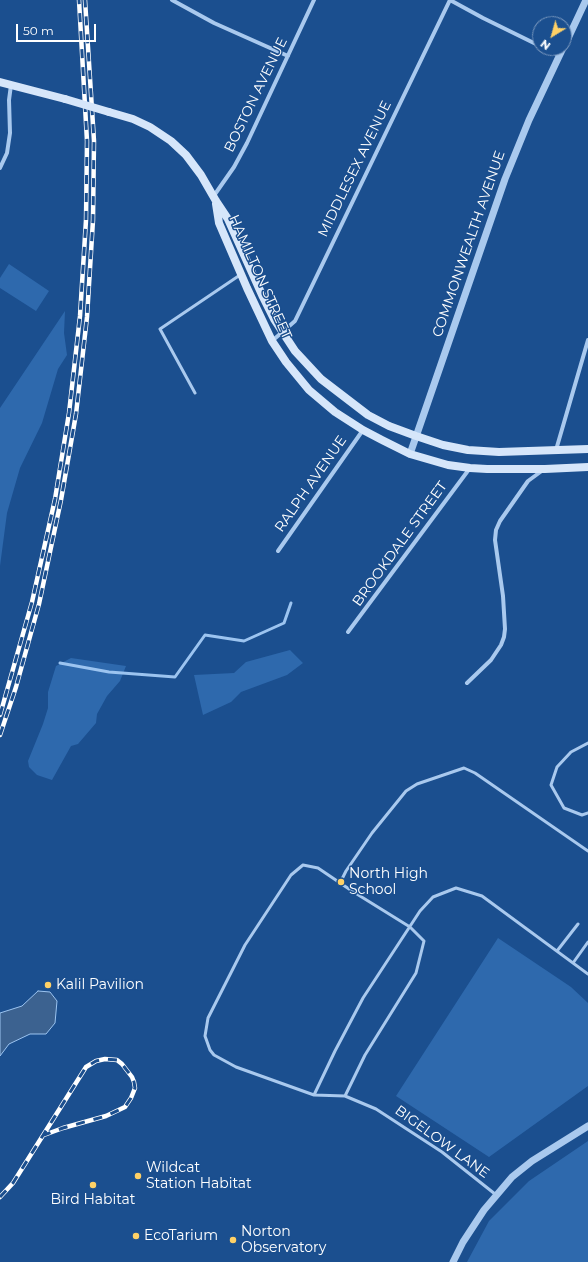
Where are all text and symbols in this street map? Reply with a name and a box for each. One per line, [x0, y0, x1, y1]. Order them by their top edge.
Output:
scale bar [18, 16, 98, 42]
north arrow [532, 16, 572, 56]
text: 50 m [23, 23, 54, 38]
street label: BOSTON AVENUE [221, 35, 291, 155]
text: N [538, 37, 553, 53]
street label: MIDDLESEX AVENUE [315, 98, 395, 240]
street label: COMMONWEALTH AVENUE [429, 149, 509, 339]
street label: HAMILTON STREET [225, 212, 295, 342]
street label: RALPH AVENUE [272, 433, 350, 535]
street label: BROOKDALE STREET [349, 478, 451, 610]
place label: North High School [349, 866, 428, 898]
marker: North High School [336, 877, 346, 887]
place label: Kalil Pavilion [56, 977, 144, 993]
marker: Kalil Pavilion [43, 980, 53, 990]
street label: BIGELOW LANE [391, 1102, 493, 1182]
place label: Wildcat Station Habitat [146, 1160, 252, 1192]
marker: Wildcat Station Habitat [133, 1171, 143, 1181]
marker: Bird Habitat [88, 1180, 98, 1190]
place label: Bird Habitat [50, 1192, 136, 1208]
place label: Norton Observatory [241, 1224, 326, 1256]
place label: EcoTarium [144, 1228, 218, 1244]
marker: EcoTarium [131, 1231, 141, 1241]
marker: Norton Observatory [228, 1235, 238, 1245]

